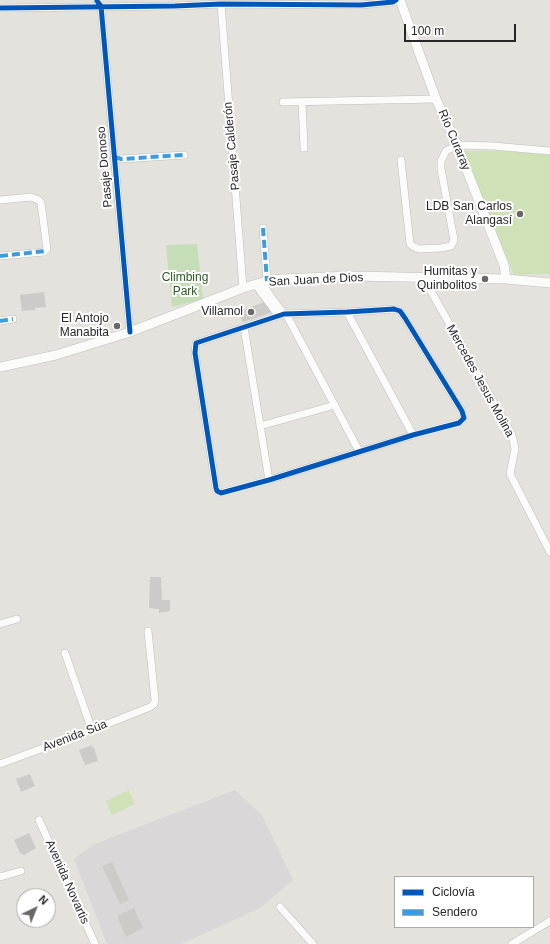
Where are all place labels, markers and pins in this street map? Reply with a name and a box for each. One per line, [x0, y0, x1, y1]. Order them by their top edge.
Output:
place label: LDB San Carlos Alangasí [426, 200, 512, 228]
marker: LDB San Carlos Alangasí [515, 209, 525, 219]
place label: Humitas y Quinbolitos [417, 265, 477, 293]
marker: Humitas y Quinbolitos [480, 274, 490, 284]
place label: Villamol [201, 305, 243, 319]
marker: Villamol [246, 307, 256, 317]
place label: El Antojo Manabita [60, 312, 109, 340]
marker: El Antojo Manabita [112, 321, 122, 331]

